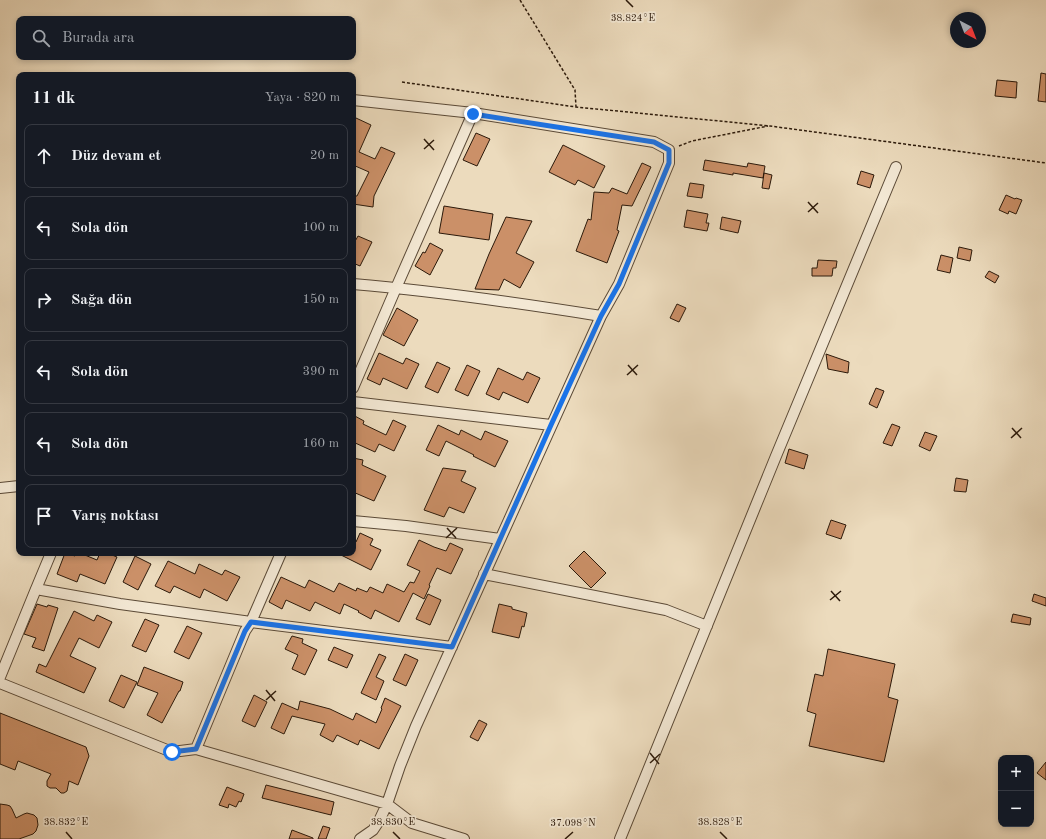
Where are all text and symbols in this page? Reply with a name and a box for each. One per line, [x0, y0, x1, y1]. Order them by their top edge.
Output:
north arrow [950, 12, 986, 48]
text: 38.824°E [611, 13, 655, 23]
search box [16, 16, 356, 60]
icon: search [30, 27, 52, 49]
text: Burada ara [62, 31, 134, 46]
text: 11 dk [32, 90, 75, 107]
text: Yaya · 820 m [265, 91, 340, 104]
route end [464, 105, 482, 123]
icon: ahead [33, 145, 55, 167]
text: Düz devam et [71, 149, 161, 164]
text: 20 m [310, 149, 339, 162]
icon: left [33, 217, 55, 239]
text: Sola dön [71, 221, 128, 236]
text: 100 m [302, 221, 339, 234]
icon: right [33, 289, 55, 311]
text: Sağa dön [71, 293, 132, 308]
text: 150 m [302, 293, 339, 306]
icon: left [33, 361, 55, 383]
text: Sola dön [71, 365, 128, 380]
text: 390 m [302, 365, 339, 378]
icon: left [33, 433, 55, 455]
text: Sola dön [71, 437, 128, 452]
text: 160 m [302, 437, 339, 450]
icon: arrive [33, 505, 55, 527]
text: Varış noktası [71, 509, 159, 524]
route start [163, 743, 181, 761]
map controls [998, 755, 1034, 827]
button: + [998, 755, 1034, 791]
button: − [998, 791, 1034, 827]
text: 38.832°E [44, 817, 88, 827]
text: 38.830°E [371, 817, 415, 827]
text: 38.828°E [698, 817, 742, 827]
text: 37.098°N [550, 818, 596, 828]

